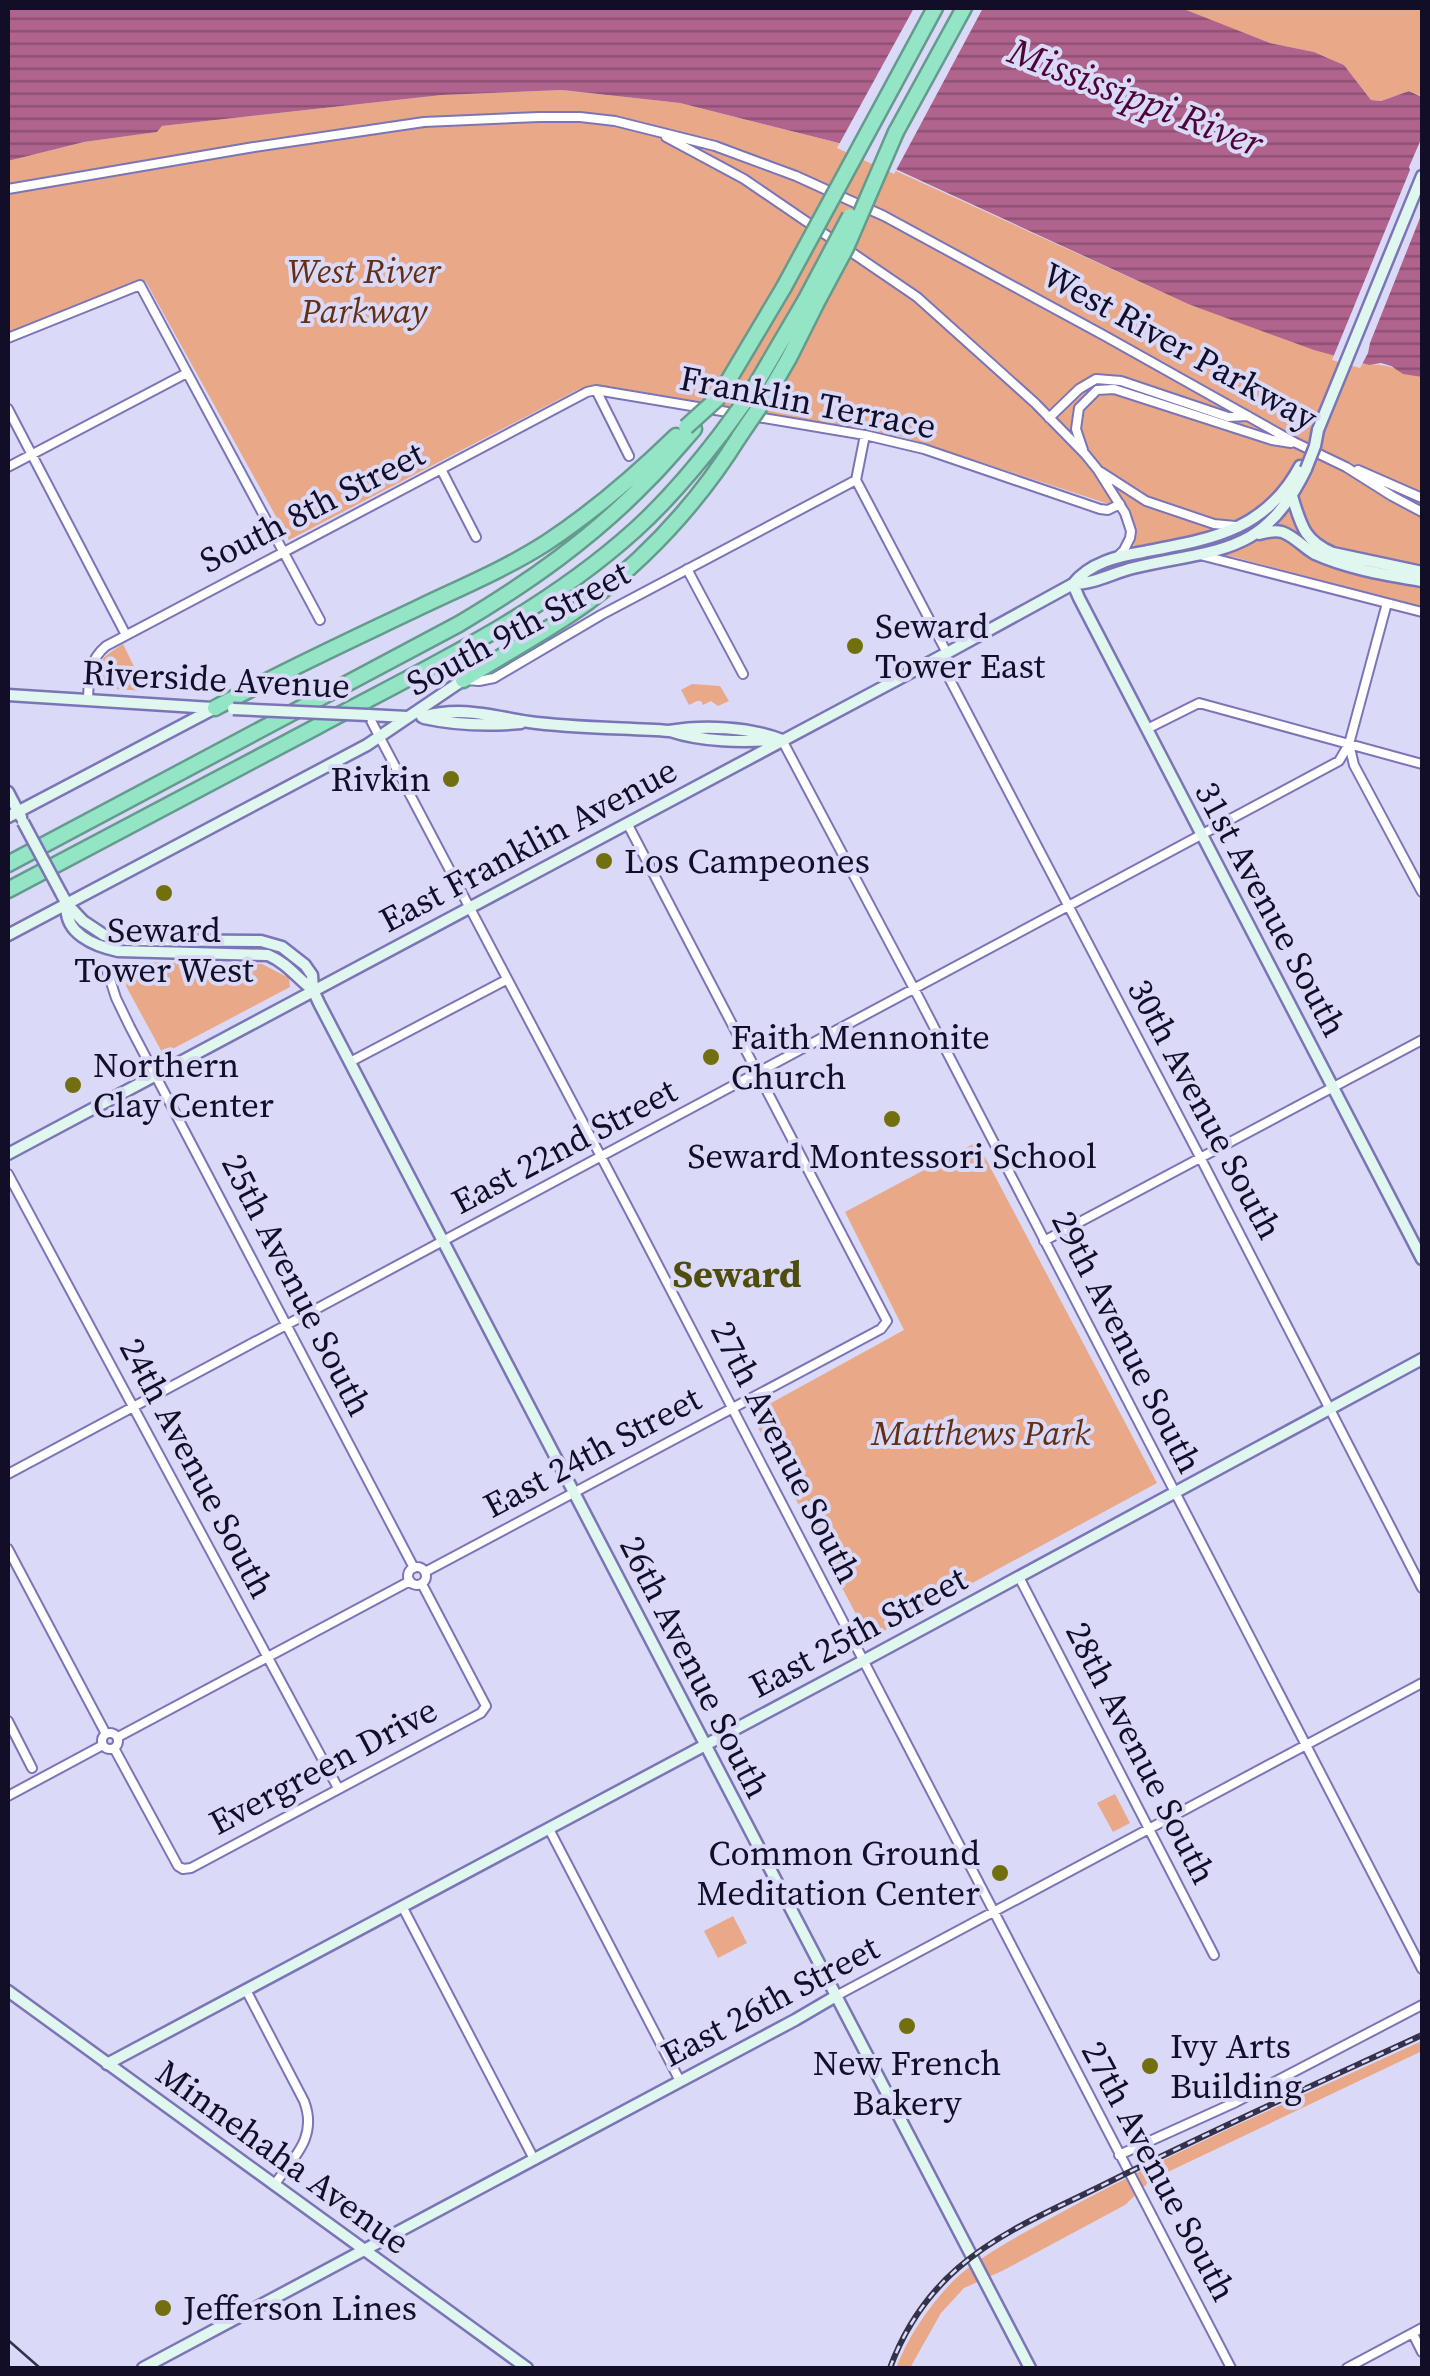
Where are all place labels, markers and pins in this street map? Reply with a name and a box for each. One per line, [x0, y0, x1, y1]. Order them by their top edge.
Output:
place label: Seward Tower East [875, 602, 1046, 690]
marker: Seward Tower East [844, 635, 866, 657]
place label: Rivkin [331, 755, 431, 803]
marker: Rivkin [440, 768, 462, 790]
place label: Los Campeones [624, 837, 870, 885]
marker: Los Campeones [593, 850, 615, 872]
marker: Seward Tower West [153, 882, 175, 904]
place label: Seward Tower West [74, 906, 254, 994]
place label: Faith Mennonite Church [731, 1013, 990, 1101]
place label: Northern Clay Center [93, 1041, 274, 1129]
marker: Faith Mennonite Church [700, 1046, 722, 1068]
marker: Northern Clay Center [62, 1074, 84, 1096]
marker: Seward Montessori School [881, 1108, 903, 1130]
place label: Seward Montessori School [687, 1132, 1097, 1180]
place label: Common Ground Meditation Center [696, 1829, 980, 1917]
marker: Common Ground Meditation Center [989, 1862, 1011, 1884]
marker: New French Bakery [896, 2015, 918, 2037]
place label: Ivy Arts Building [1170, 2022, 1302, 2110]
place label: New French Bakery [813, 2039, 1001, 2127]
marker: Ivy Arts Building [1139, 2055, 1161, 2077]
place label: Jefferson Lines [182, 2284, 417, 2332]
marker: Jefferson Lines [152, 2297, 174, 2319]

